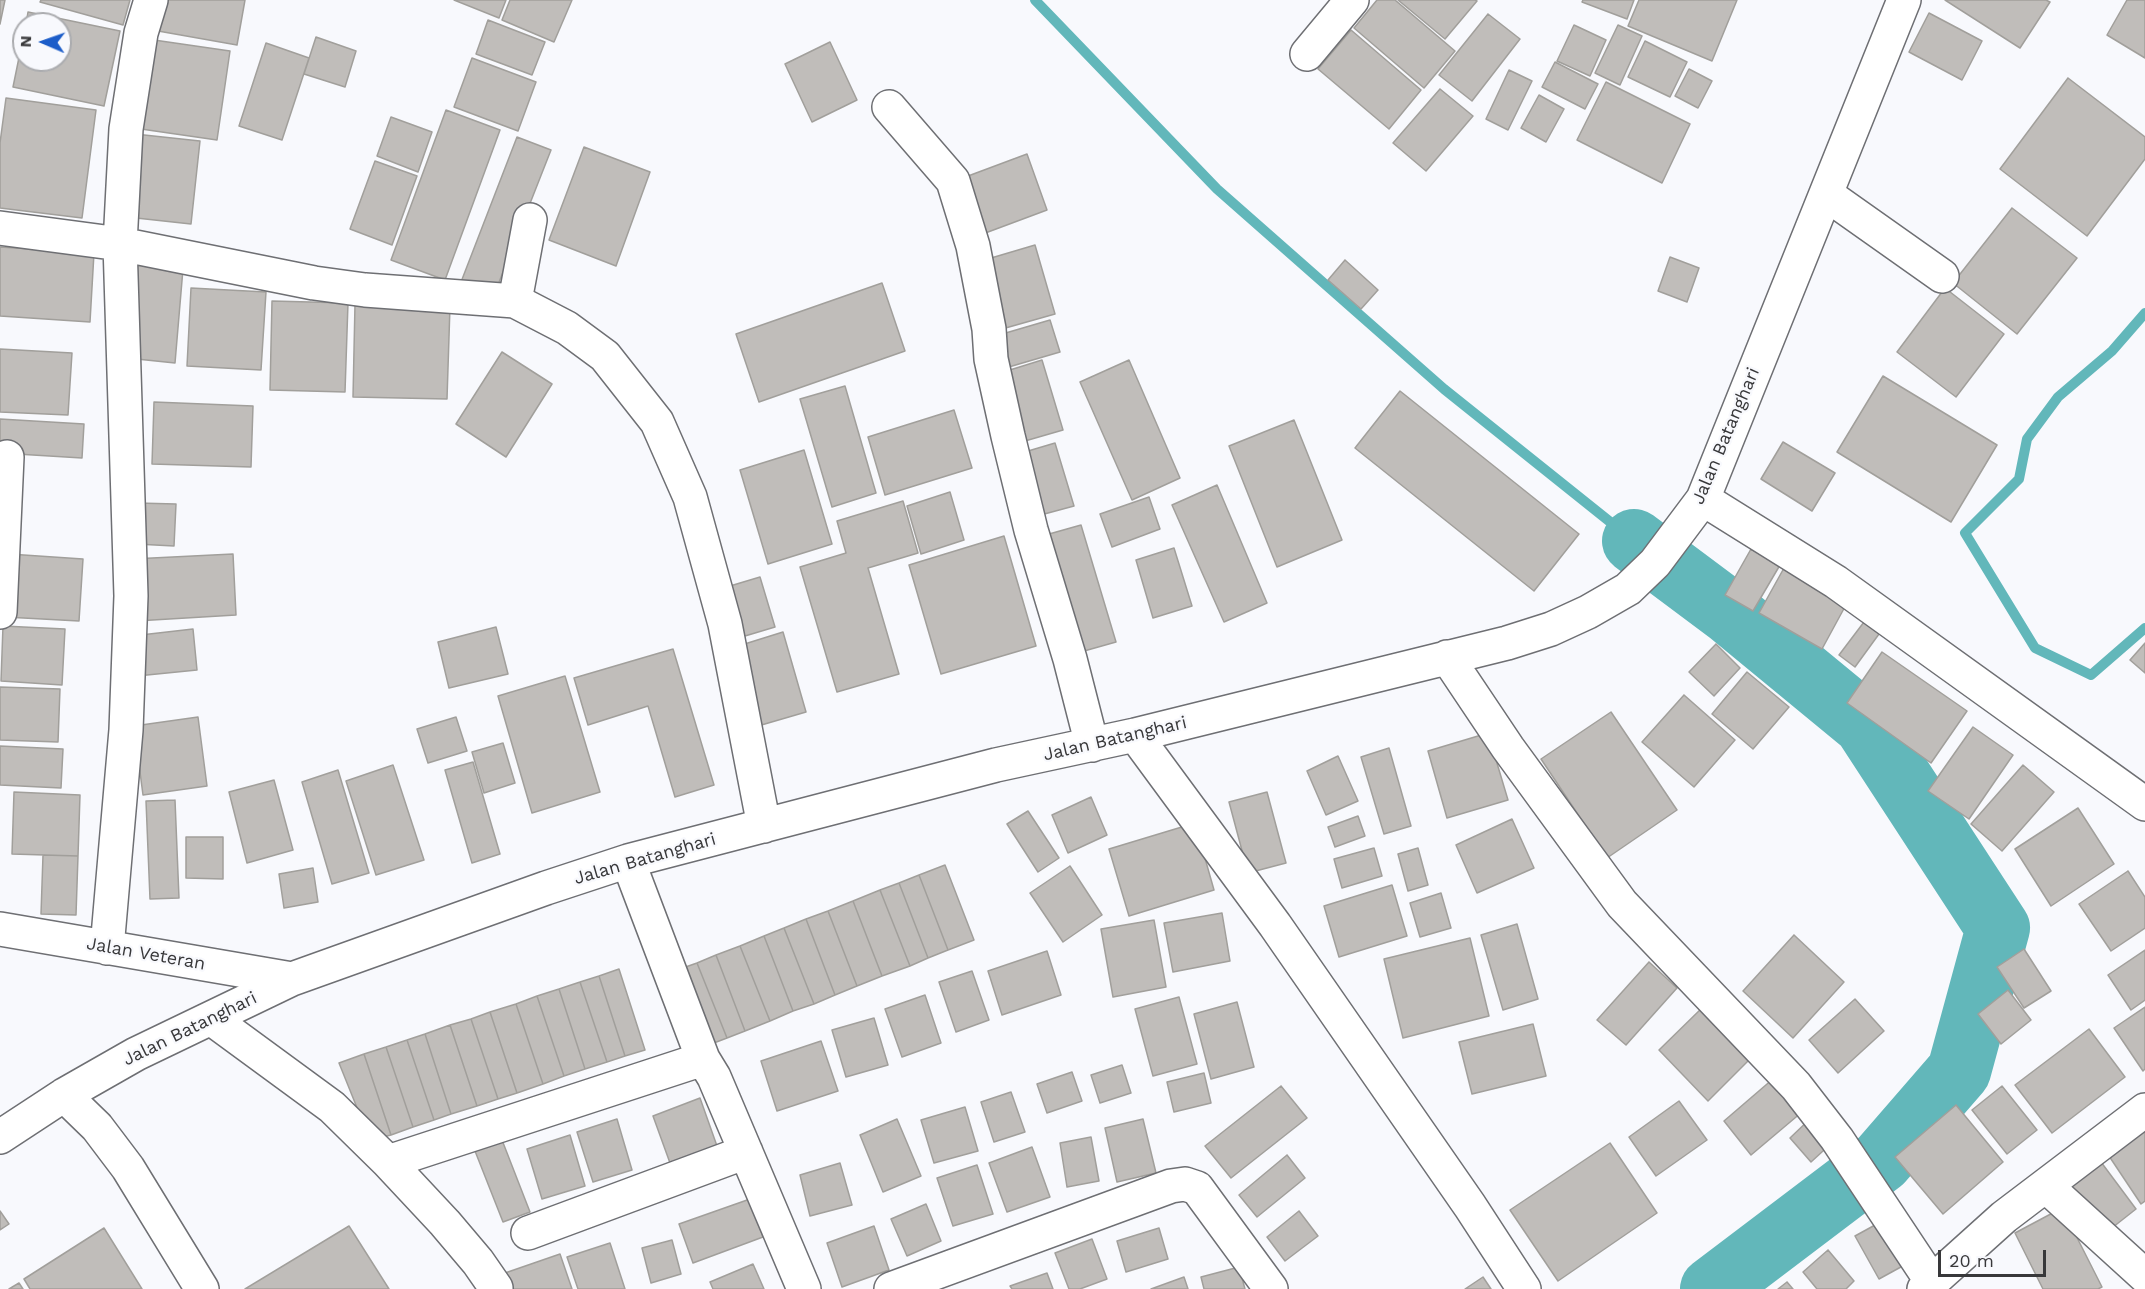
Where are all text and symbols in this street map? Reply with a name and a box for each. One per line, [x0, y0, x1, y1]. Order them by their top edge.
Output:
north arrow [12, 12, 72, 72]
text: N [16, 35, 35, 48]
street label: Jalan Batanghari [1687, 364, 1765, 508]
street label: Jalan Batanghari [1041, 712, 1189, 766]
street label: Jalan Batanghari [572, 828, 718, 890]
street label: Jalan Veteran [85, 933, 207, 975]
street label: Jalan Batanghari [119, 987, 261, 1071]
scale bar [1941, 1238, 2049, 1276]
text: 20 m [1949, 1250, 1994, 1271]

